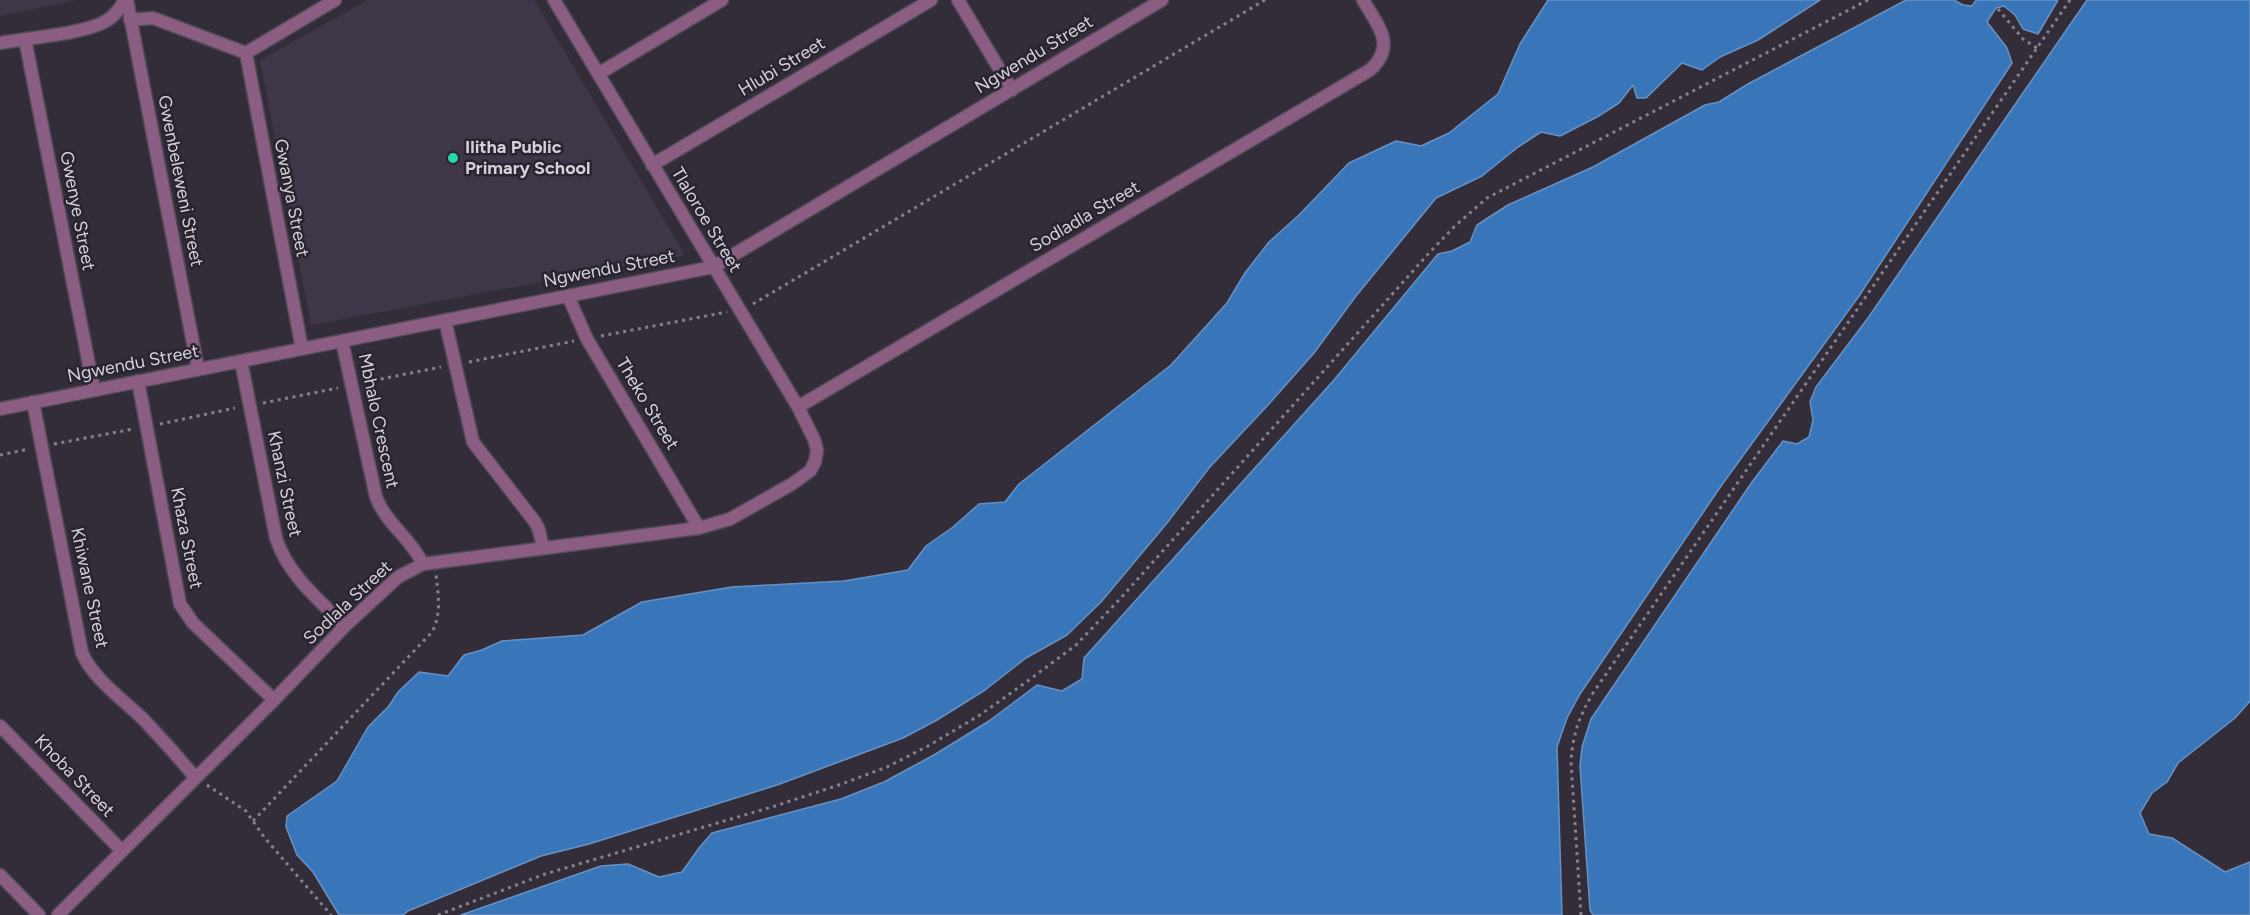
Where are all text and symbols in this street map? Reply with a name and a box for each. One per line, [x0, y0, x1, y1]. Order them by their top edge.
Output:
street label: Ngwendu Street [971, 11, 1097, 99]
street label: Hlubi Street [735, 33, 829, 101]
street label: Gwenbeleweni Street [153, 93, 207, 269]
street label: Gwanya Street [269, 137, 313, 259]
place label: Ilitha Public Primary School [465, 137, 590, 180]
street label: Gwenye Street [55, 149, 99, 273]
marker: Ilitha Public Primary School [446, 151, 460, 165]
street label: Tlaloroe Street [666, 164, 746, 276]
street label: Sodladla Street [1026, 177, 1144, 257]
street label: Ngwendu Street [541, 246, 677, 292]
street label: Ngwendu Street [65, 341, 201, 387]
street label: Mbhalo Crescent [353, 351, 403, 491]
street label: Theko Street [611, 354, 683, 454]
street label: Khanzi Street [262, 429, 306, 539]
street label: Khaza Street [166, 485, 206, 591]
street label: Khiwane Street [66, 526, 112, 650]
street label: Sodlala Street [299, 557, 397, 649]
street label: Khoba Street [29, 730, 119, 822]

